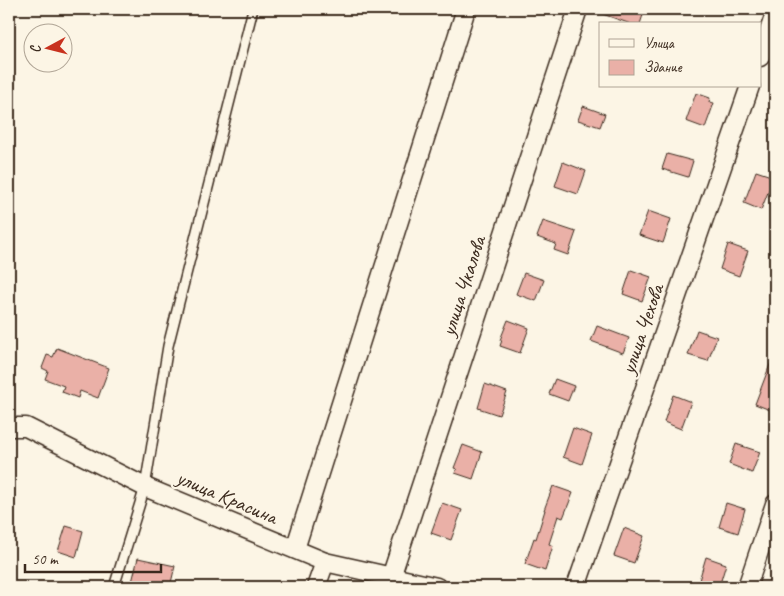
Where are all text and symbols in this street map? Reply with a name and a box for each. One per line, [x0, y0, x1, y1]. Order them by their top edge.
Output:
north arrow [22, 22, 72, 72]
legend [599, 22, 762, 88]
text: Улица [644, 34, 675, 53]
text: С [26, 43, 44, 54]
text: Здание [644, 58, 683, 77]
street label: улица Чкалова [434, 231, 492, 341]
street label: улица Чехова [614, 279, 670, 379]
street label: улица Красина [171, 463, 283, 531]
scale bar [25, 541, 161, 573]
text: 50 m [32, 550, 59, 569]

